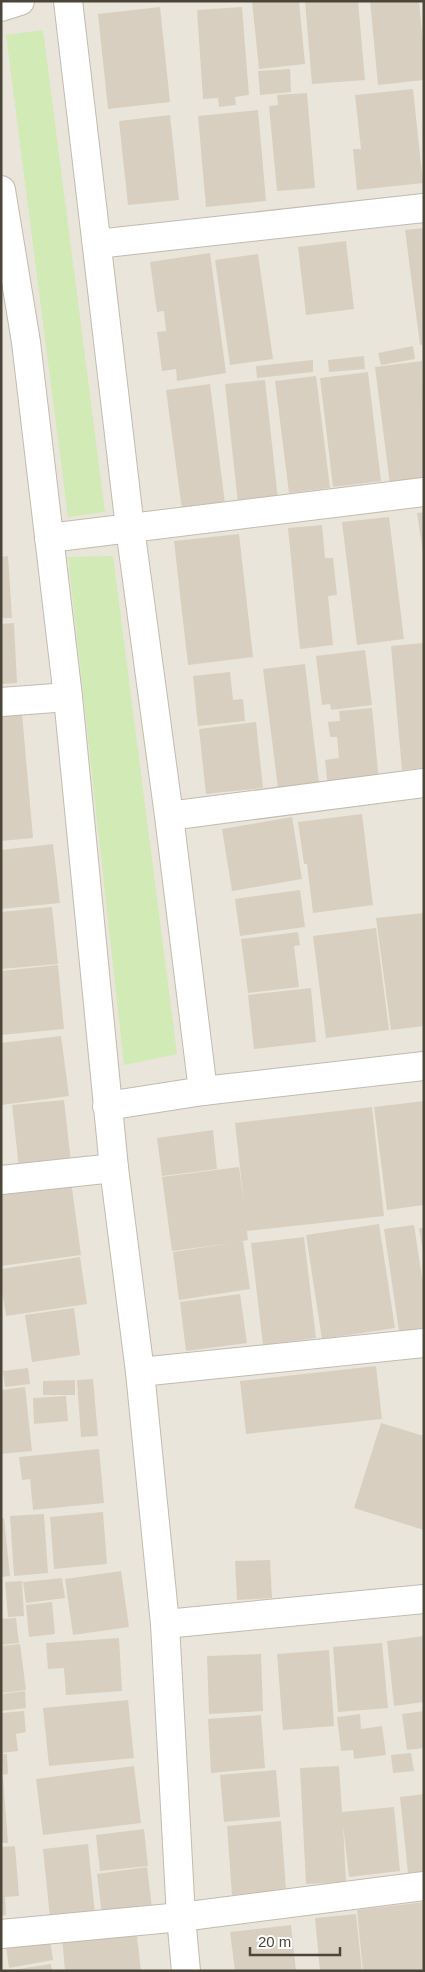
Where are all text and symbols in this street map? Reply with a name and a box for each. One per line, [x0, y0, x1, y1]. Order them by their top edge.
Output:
scale bar [250, 1924, 340, 1956]
text: 20 m [258, 1933, 291, 1950]

